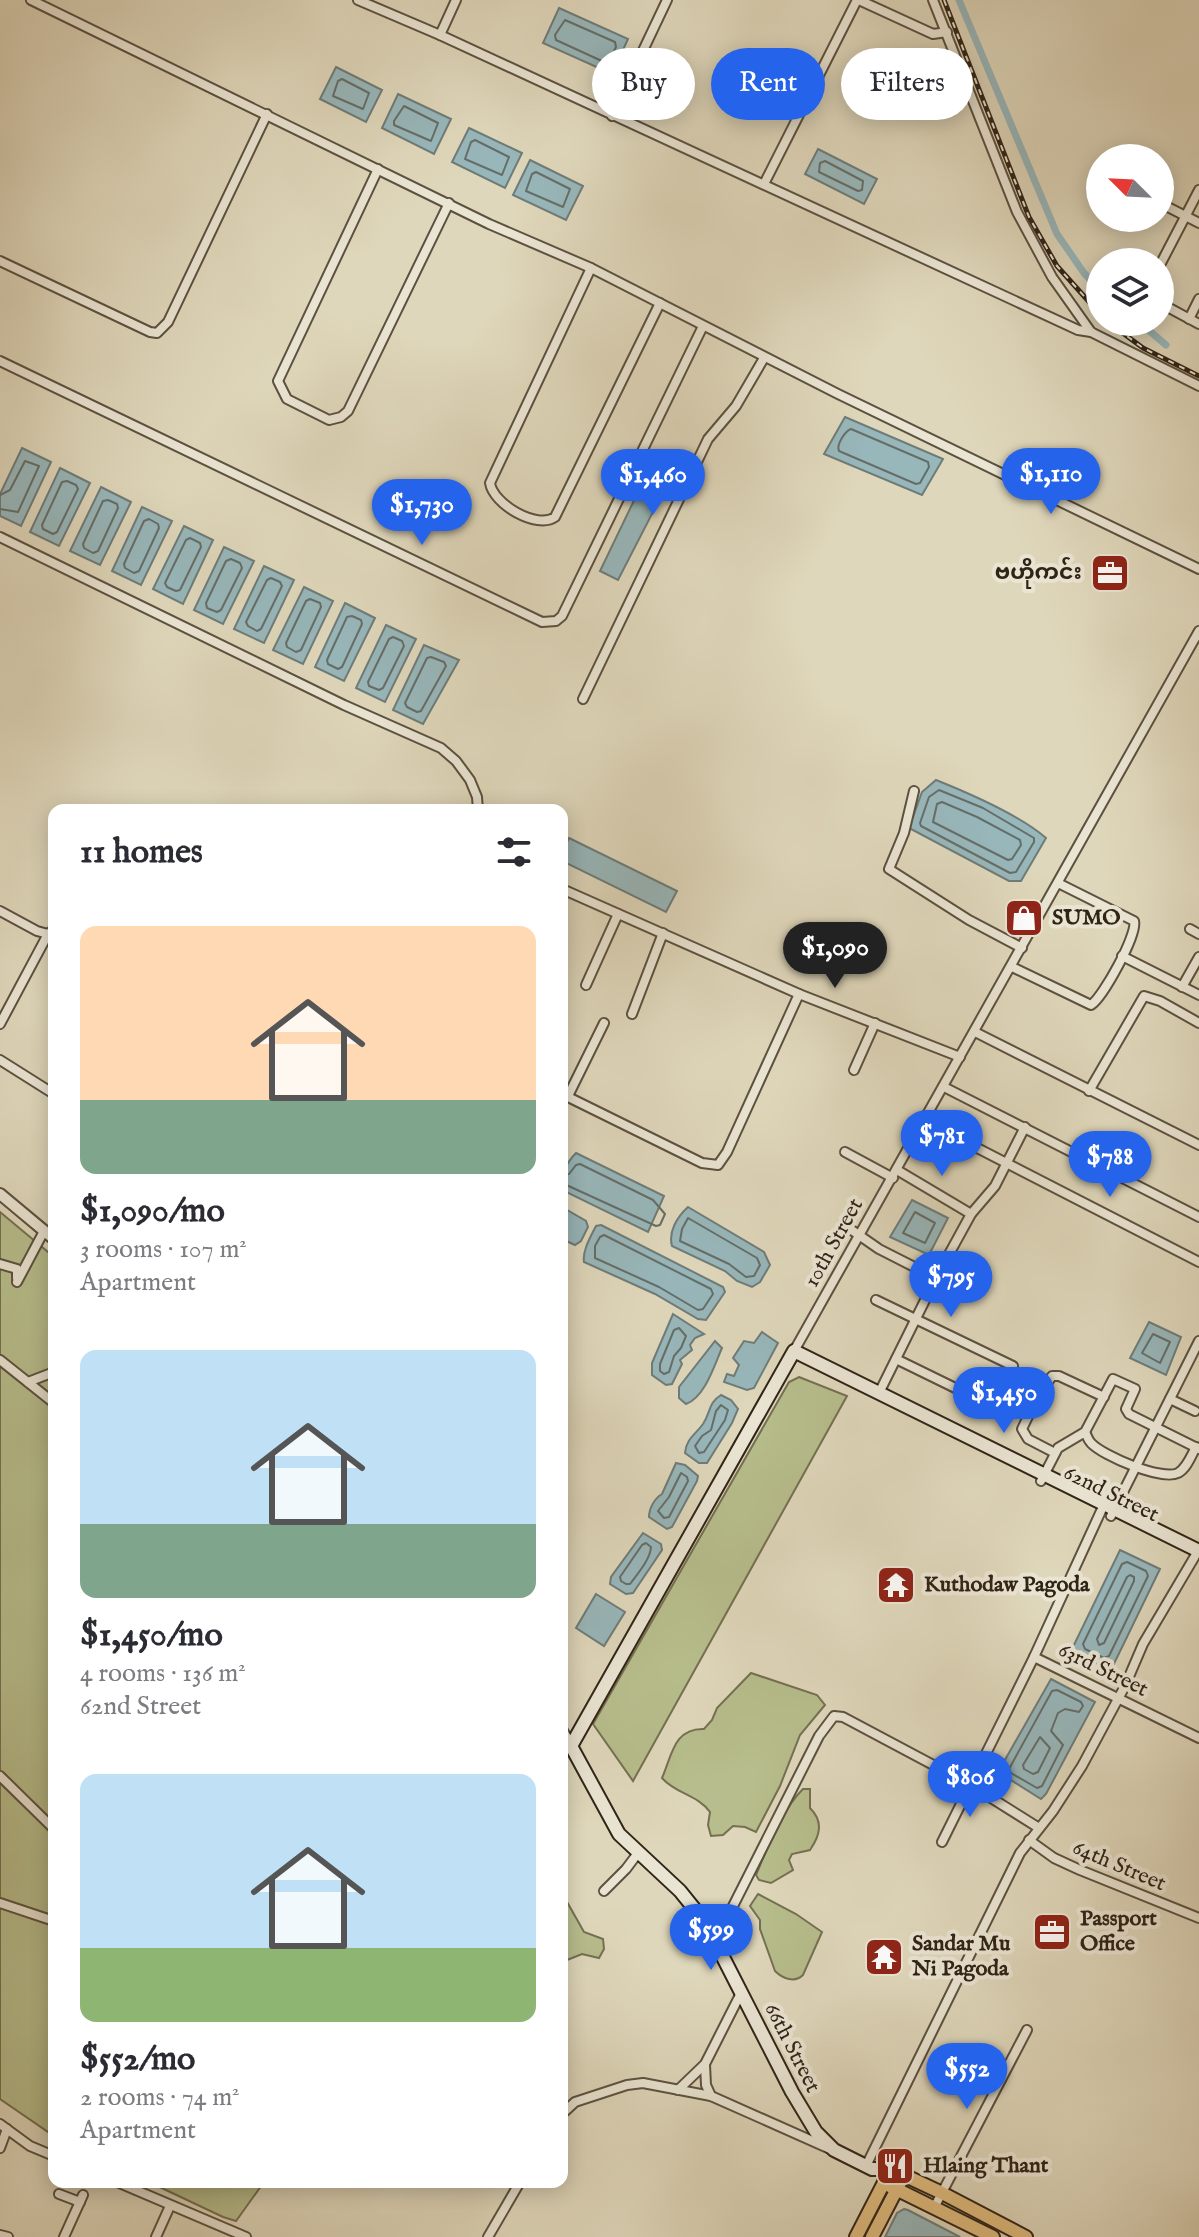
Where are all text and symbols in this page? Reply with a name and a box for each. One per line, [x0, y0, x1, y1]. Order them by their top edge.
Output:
chip: Buy [592, 48, 695, 120]
chip: Rent [711, 48, 825, 120]
chip: Filters [841, 48, 973, 120]
north arrow [1086, 144, 1174, 232]
map controls [1086, 144, 1174, 336]
button: layers [1086, 248, 1174, 336]
pin: $1,110 [986, 448, 1116, 516]
pin: $1,460 [588, 449, 718, 517]
text: $1,110 [1019, 457, 1083, 490]
text: $1,460 [619, 458, 687, 491]
pin: $1,730 [357, 479, 487, 547]
text: $1,730 [390, 488, 454, 521]
office icon: ဗဟိုကင်း [1089, 552, 1131, 594]
place label: ဗဟိုကင်း [995, 556, 1082, 589]
icon: filters [492, 830, 536, 874]
text: 11 homes [80, 831, 203, 874]
shop icon: SUMO [1003, 897, 1045, 939]
place label: SUMO [1052, 904, 1121, 932]
pin: $1,090 [770, 922, 900, 990]
text: $1,090 [801, 931, 869, 964]
icon: home [236, 978, 380, 1122]
pin: $781 [895, 1110, 989, 1178]
text: $781 [919, 1119, 965, 1152]
pin: $788 [1063, 1131, 1157, 1199]
text: $788 [1087, 1140, 1133, 1173]
text: $1,090/mo [80, 1190, 225, 1233]
street label: 10th Street [798, 1193, 870, 1292]
text: 3 rooms · 107 m² [80, 1233, 247, 1266]
pin: $795 [904, 1251, 998, 1319]
text: $795 [927, 1260, 975, 1293]
text: Apartment [80, 1266, 196, 1299]
pin: $1,450 [939, 1367, 1069, 1435]
text: $1,450 [971, 1376, 1037, 1409]
icon: home [236, 1402, 380, 1546]
street label: 62nd Street [1059, 1459, 1164, 1529]
temple icon: Kuthodaw Pagoda [875, 1564, 917, 1606]
place label: Kuthodaw Pagoda [924, 1571, 1090, 1599]
text: $1,450/mo [80, 1614, 223, 1657]
street label: 63rd Street [1053, 1636, 1153, 1704]
text: 4 rooms · 136 m² [80, 1657, 246, 1690]
text: 62nd Street [80, 1690, 201, 1723]
pin: $806 [923, 1751, 1017, 1819]
text: $806 [946, 1760, 994, 1793]
icon: home [236, 1826, 380, 1970]
street label: 64th Street [1068, 1834, 1170, 1898]
pin: $599 [664, 1904, 758, 1972]
place label: Passport Office [1080, 1905, 1157, 1958]
office icon: Passport Office [1031, 1911, 1073, 1953]
text: $599 [688, 1913, 734, 1946]
place label: Sandar Mu Ni Pagoda [911, 1930, 1011, 1983]
temple icon: Sandar Mu Ni Pagoda [863, 1936, 905, 1978]
street label: 66th Street [757, 1998, 827, 2098]
text: $552/mo [80, 2038, 195, 2081]
pin: $552 [920, 2043, 1014, 2111]
text: $552 [944, 2052, 990, 2085]
text: 2 rooms · 74 m² [80, 2081, 240, 2114]
text: Apartment [80, 2114, 196, 2147]
restaurant icon: Hlaing Thant [874, 2145, 916, 2187]
place label: Hlaing Thant [923, 2152, 1049, 2180]

